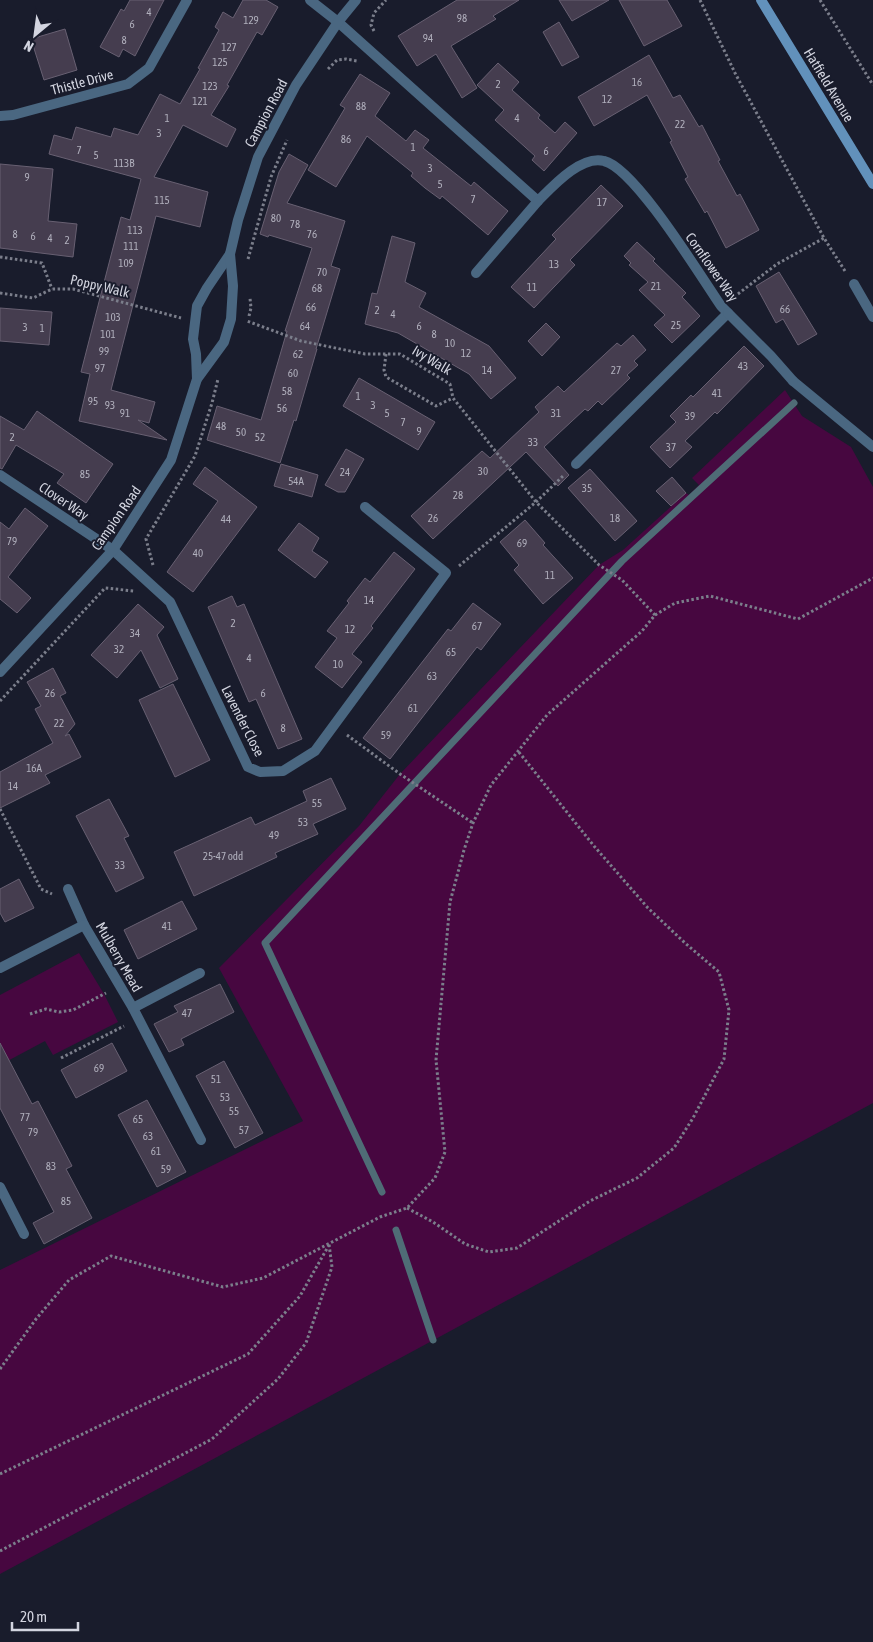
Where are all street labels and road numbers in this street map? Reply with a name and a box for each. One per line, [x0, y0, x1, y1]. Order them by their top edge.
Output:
street label: Hatfield Avenue [801, 45, 857, 125]
street label: Thistle Drive [49, 66, 115, 98]
street label: Campion Road [241, 76, 291, 150]
street label: Cornflower Way [682, 230, 742, 305]
street label: Poppy Walk [69, 271, 131, 301]
street label: Ivy Walk [409, 342, 455, 378]
street label: Clover Way [36, 479, 92, 524]
street label: Campion Road [88, 483, 144, 553]
street label: Lavender Close [218, 683, 268, 759]
street label: Mulberry Mead [93, 919, 145, 995]

